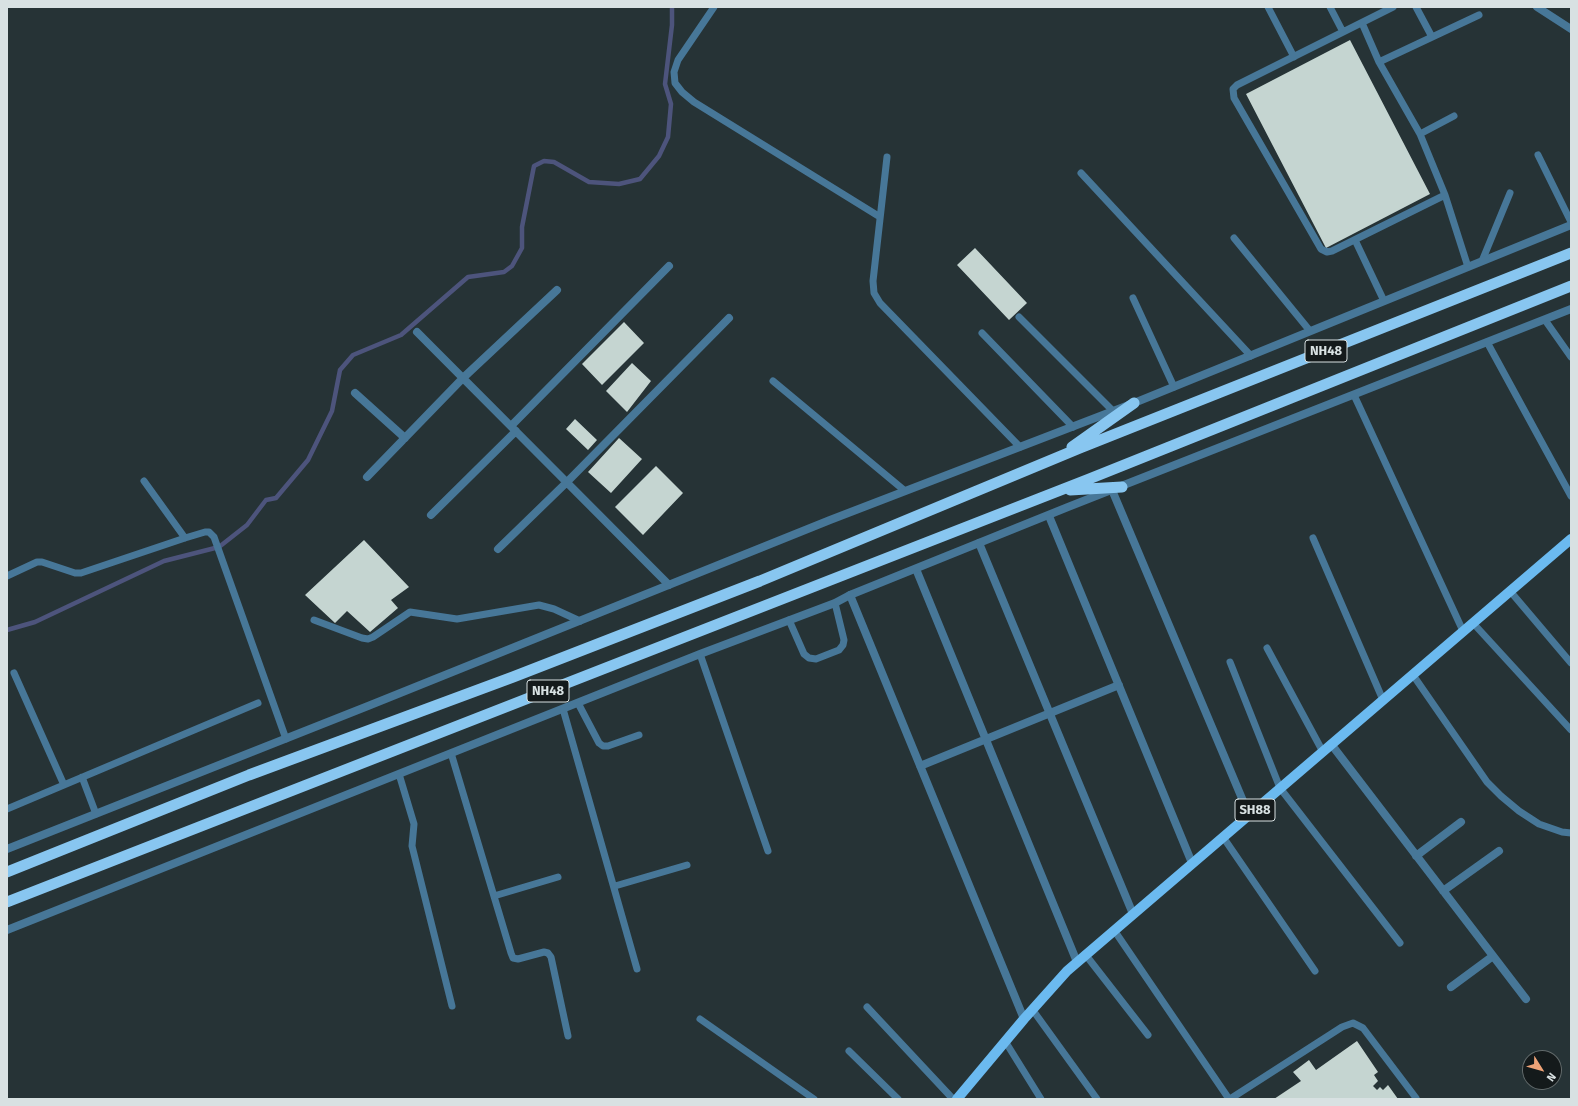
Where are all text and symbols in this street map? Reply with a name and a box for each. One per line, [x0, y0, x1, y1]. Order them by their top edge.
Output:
road number: NH48 [1305, 340, 1347, 362]
road number: NH48 [527, 680, 569, 702]
road number: SH88 [1235, 799, 1275, 821]
north arrow [1522, 1050, 1562, 1090]
text: N [1544, 1070, 1559, 1084]

